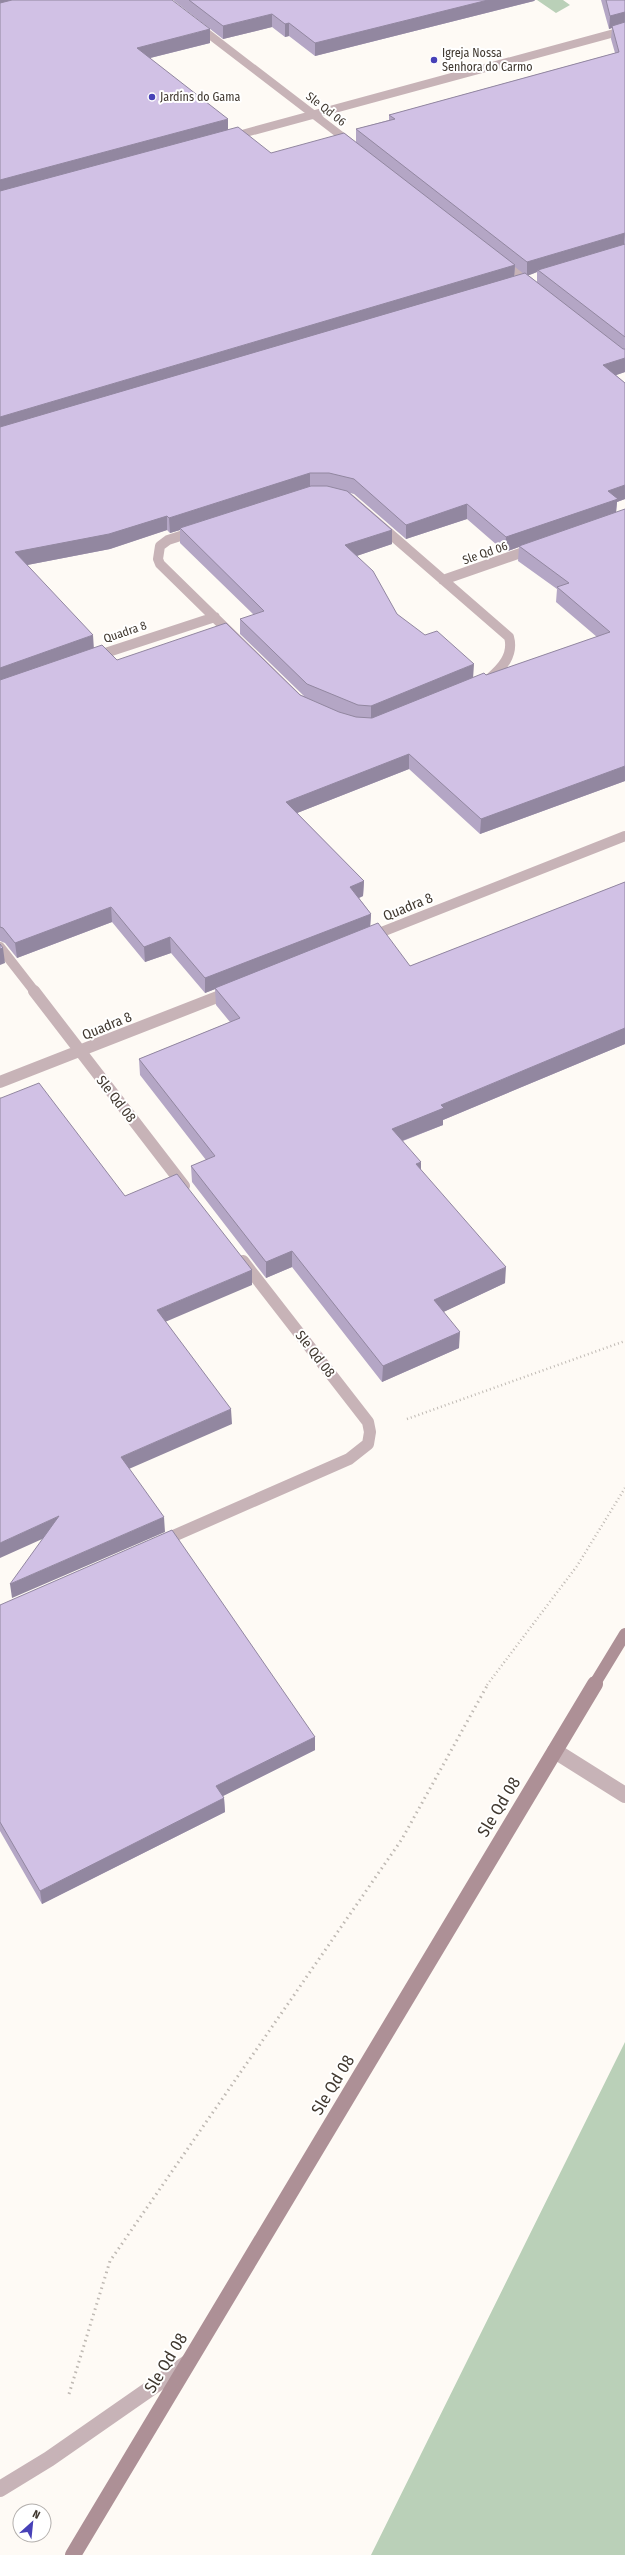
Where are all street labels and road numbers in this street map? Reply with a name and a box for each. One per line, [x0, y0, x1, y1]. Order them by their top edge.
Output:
street label: Sle Qd 06 [303, 89, 349, 129]
street label: Sle Qd 06 [461, 539, 509, 567]
street label: Quadra 8 [102, 618, 148, 646]
street label: Quadra 8 [381, 889, 435, 925]
street label: Quadra 8 [80, 1008, 134, 1044]
street label: Sle Qd 08 [92, 1072, 140, 1126]
street label: Sle Qd 08 [291, 1327, 339, 1381]
street label: Sle Qd 08 [473, 1773, 525, 1841]
street label: Sle Qd 08 [307, 2051, 359, 2119]
street label: Sle Qd 08 [140, 2329, 192, 2397]

